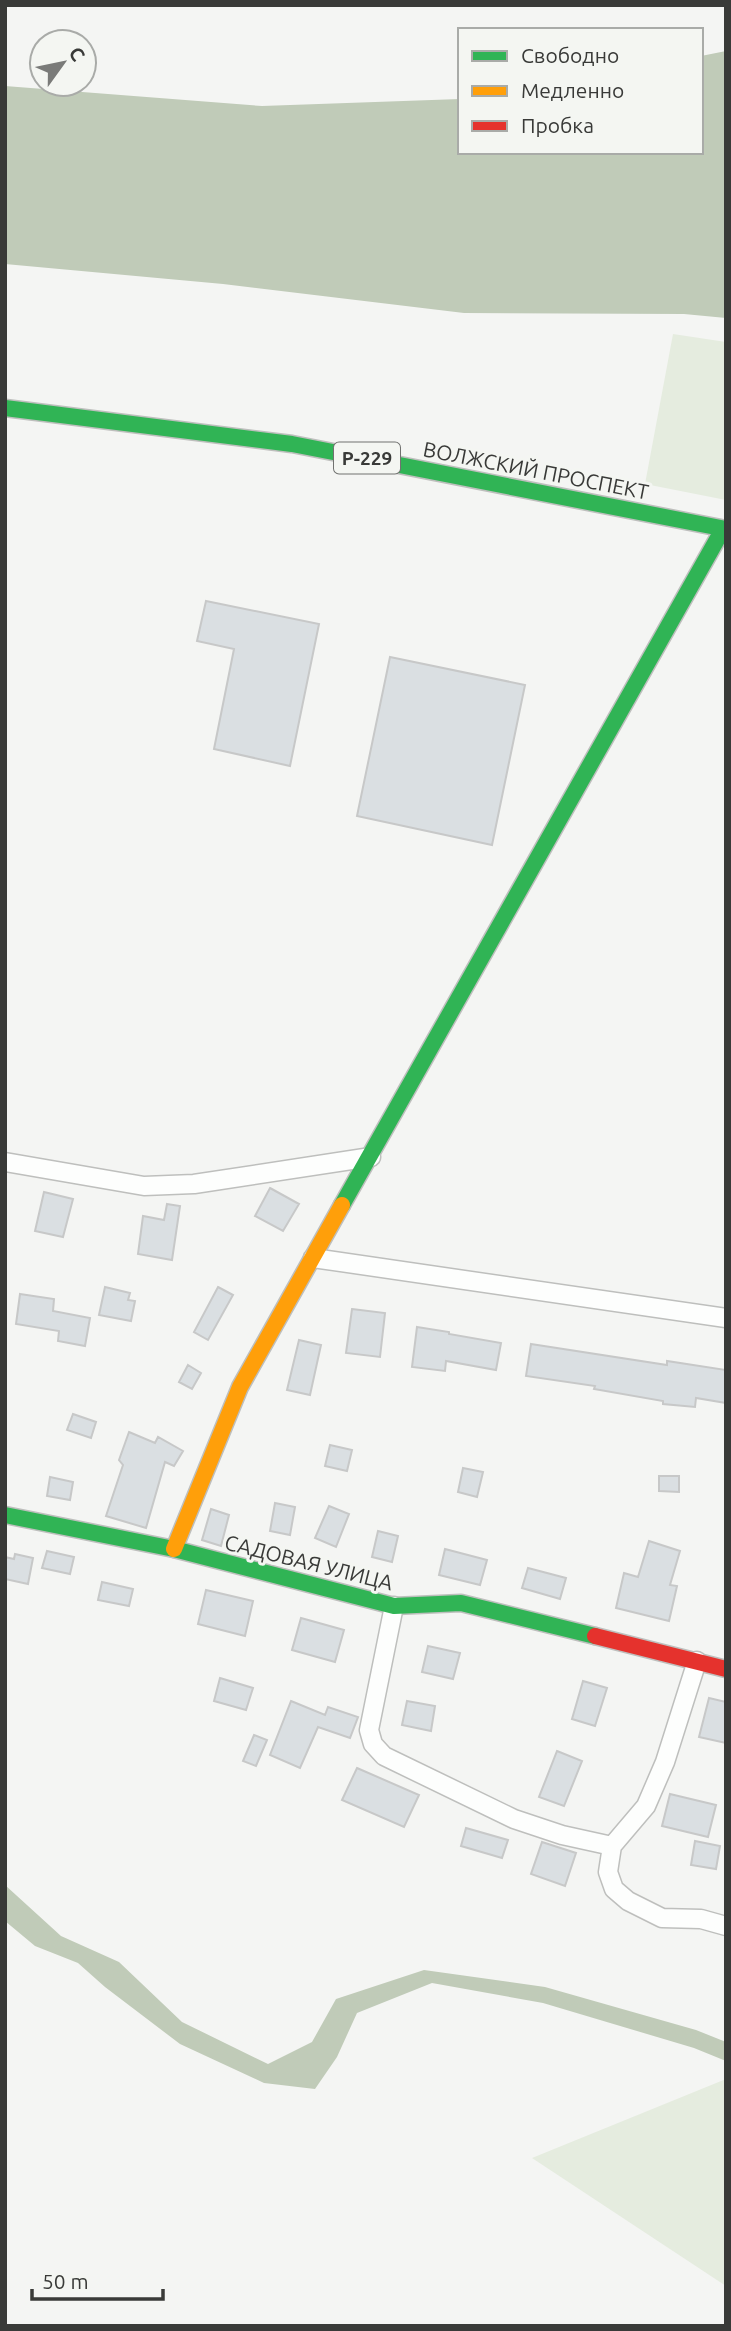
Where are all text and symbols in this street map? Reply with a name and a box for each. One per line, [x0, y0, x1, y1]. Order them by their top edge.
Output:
north arrow [28, 28, 98, 98]
legend [458, 28, 703, 154]
text: С [65, 43, 90, 65]
text: Свободно [521, 43, 619, 67]
text: Медленно [521, 78, 624, 102]
text: Пробка [521, 113, 594, 137]
street label: ВОЛЖСКИЙ ПРОСПЕКТ [421, 436, 651, 504]
road number: Р-229 [334, 442, 400, 474]
street label: САДОВАЯ УЛИЦА [222, 1529, 396, 1595]
scale bar [32, 2258, 163, 2302]
text: 50 m [42, 2269, 89, 2293]

